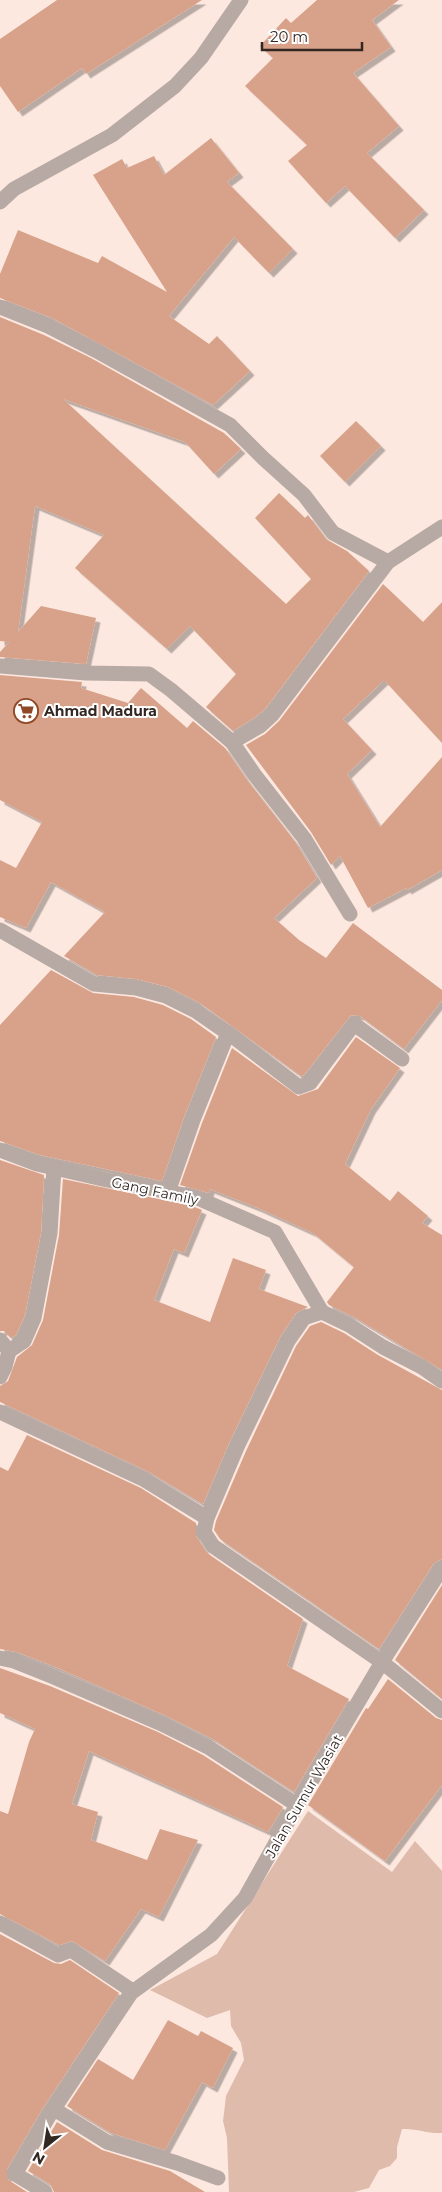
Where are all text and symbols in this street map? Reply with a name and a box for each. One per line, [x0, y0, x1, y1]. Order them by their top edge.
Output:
scale bar [262, 20, 362, 52]
text: 20 m [270, 27, 308, 46]
supermarket icon: Ahmad Madura [13, 698, 39, 724]
place label: Ahmad Madura [43, 702, 157, 720]
street label: Gang Family [110, 1173, 201, 1209]
street label: Jalan Sumur Wasiat [261, 1731, 347, 1862]
north arrow [20, 2122, 70, 2172]
text: N [29, 2148, 48, 2169]

